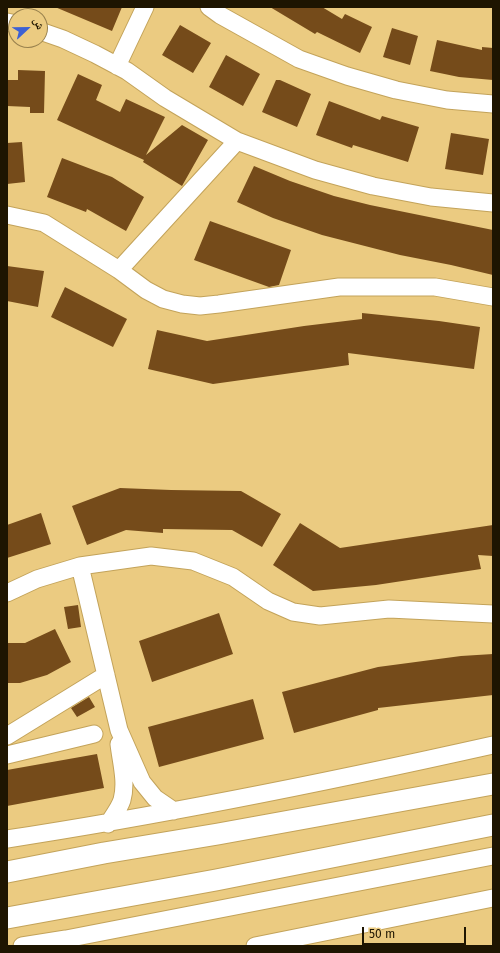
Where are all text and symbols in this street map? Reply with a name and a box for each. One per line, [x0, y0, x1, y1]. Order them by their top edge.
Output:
north arrow [8, 8, 48, 48]
text: ش [30, 16, 47, 32]
scale bar [364, 919, 468, 945]
text: 50 m [369, 927, 395, 941]

